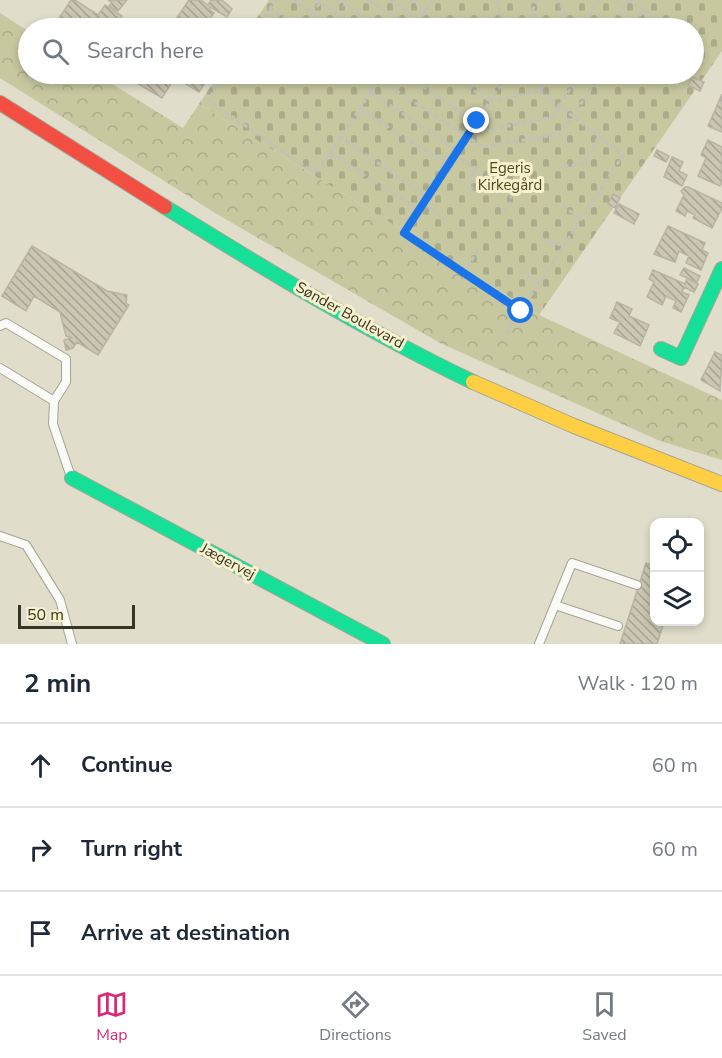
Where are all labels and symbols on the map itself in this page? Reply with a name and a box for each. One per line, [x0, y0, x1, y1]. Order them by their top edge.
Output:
route end [463, 107, 489, 133]
park label: Egeris Kirkegård [478, 158, 542, 195]
street label: Sønder Boulevard [292, 277, 408, 353]
route start [507, 297, 533, 323]
street label: Jægervej [196, 538, 259, 584]
scale bar [18, 602, 135, 630]

